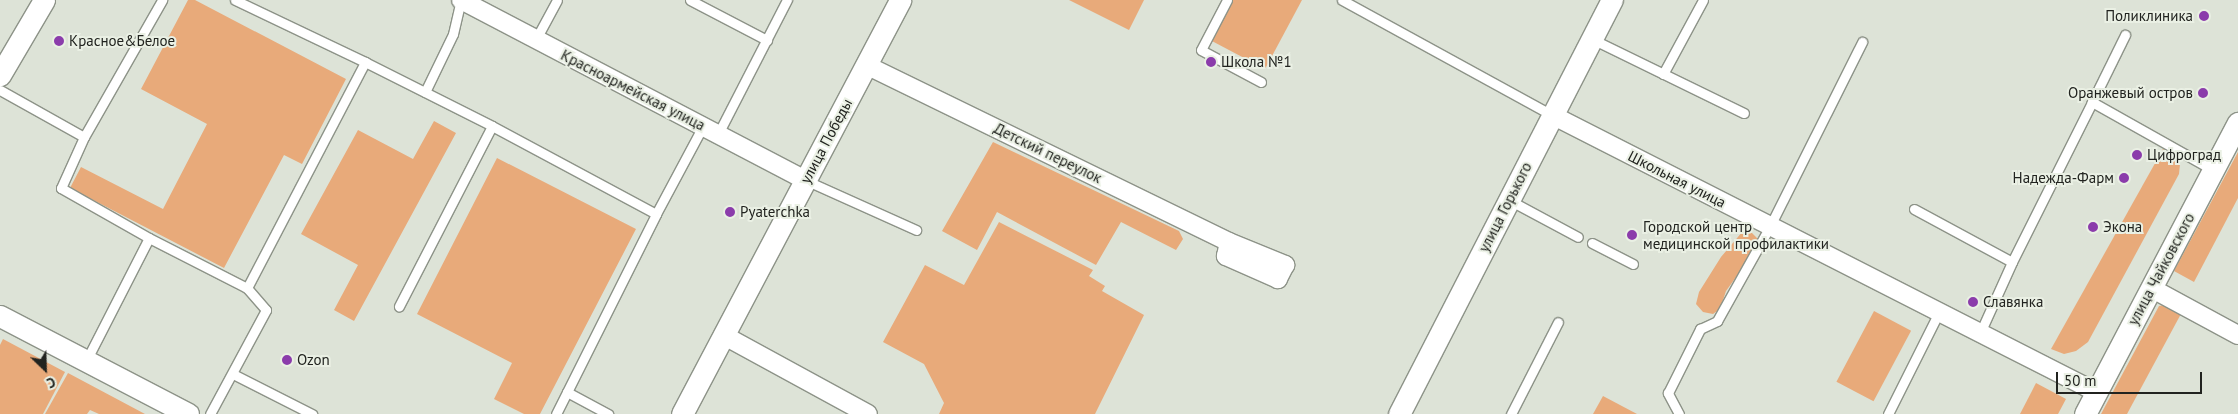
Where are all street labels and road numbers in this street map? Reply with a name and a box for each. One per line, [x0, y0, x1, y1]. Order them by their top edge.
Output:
street label: Красноармейская улица [558, 46, 708, 134]
street label: улица Победы [796, 96, 856, 186]
street label: Детский переулок [991, 119, 1105, 187]
street label: Школьная улица [1625, 147, 1729, 211]
street label: улица Горького [1475, 159, 1535, 255]
street label: улица Чайковского [2124, 210, 2198, 328]

